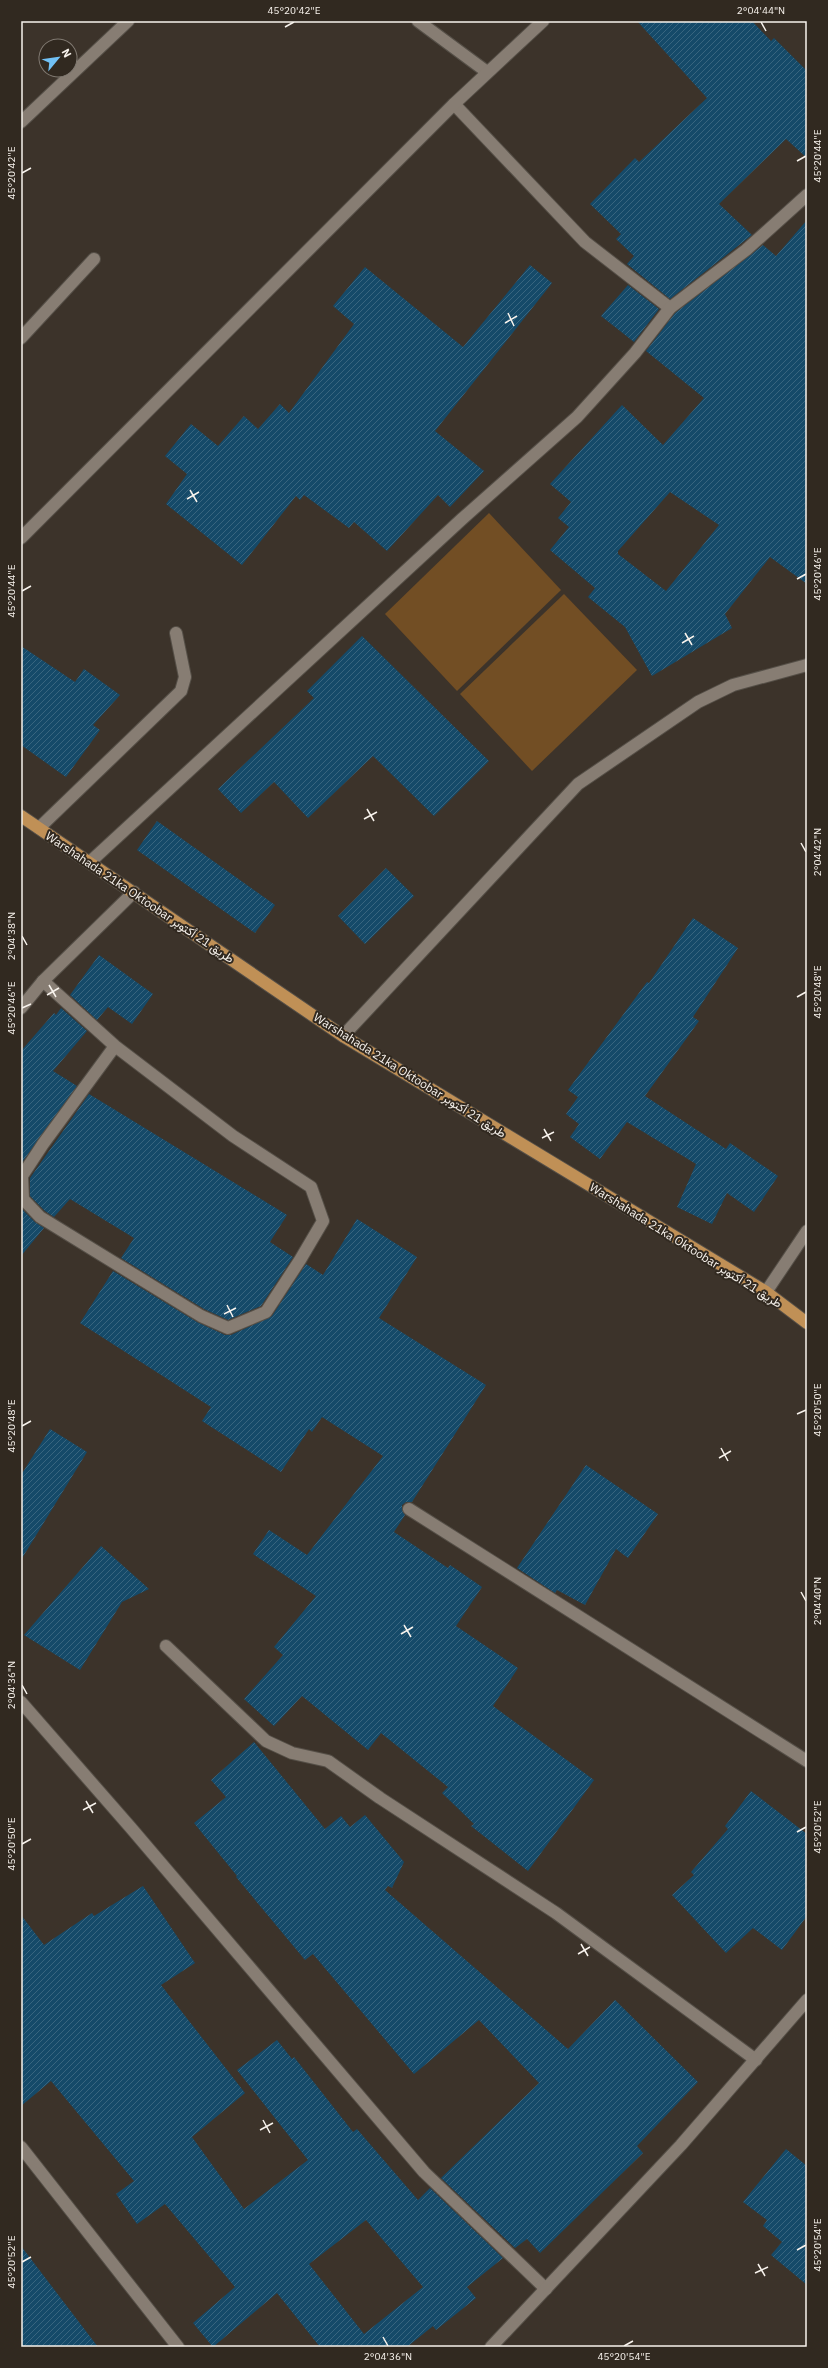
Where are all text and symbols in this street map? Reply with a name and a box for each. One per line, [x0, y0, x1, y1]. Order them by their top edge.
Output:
text: 45°20'42"E [267, 4, 321, 17]
text: 2°04'44"N [737, 4, 785, 17]
north arrow [38, 38, 78, 78]
text: N [59, 46, 75, 60]
text: 45°20'44"E [811, 129, 824, 183]
text: 45°20'42"E [5, 146, 18, 200]
text: 45°20'46"E [811, 547, 824, 601]
text: 45°20'44"E [5, 564, 18, 618]
street label: Warshahada 21ka Oktoobar طريق 21 أكتوبر [42, 828, 237, 967]
text: 2°04'42"N [811, 828, 824, 876]
text: 2°04'38"N [5, 912, 18, 960]
text: 45°20'48"E [811, 965, 824, 1019]
text: 45°20'46"E [5, 981, 18, 1035]
street label: Warshahada 21ka Oktoobar طريق 21 أكتوبر [310, 1009, 509, 1142]
street label: Warshahada 21ka Oktoobar طريق 21 أكتوبر [586, 1179, 785, 1312]
text: 45°20'50"E [811, 1383, 824, 1437]
text: 45°20'48"E [5, 1399, 18, 1453]
text: 2°04'40"N [811, 1577, 824, 1625]
text: 2°04'36"N [5, 1661, 18, 1709]
text: 45°20'52"E [811, 1800, 824, 1854]
text: 45°20'50"E [5, 1817, 18, 1871]
text: 45°20'54"E [811, 2218, 824, 2272]
text: 45°20'52"E [5, 2235, 18, 2289]
text: 2°04'36"N [364, 2350, 412, 2363]
text: 45°20'54"E [597, 2350, 651, 2363]

